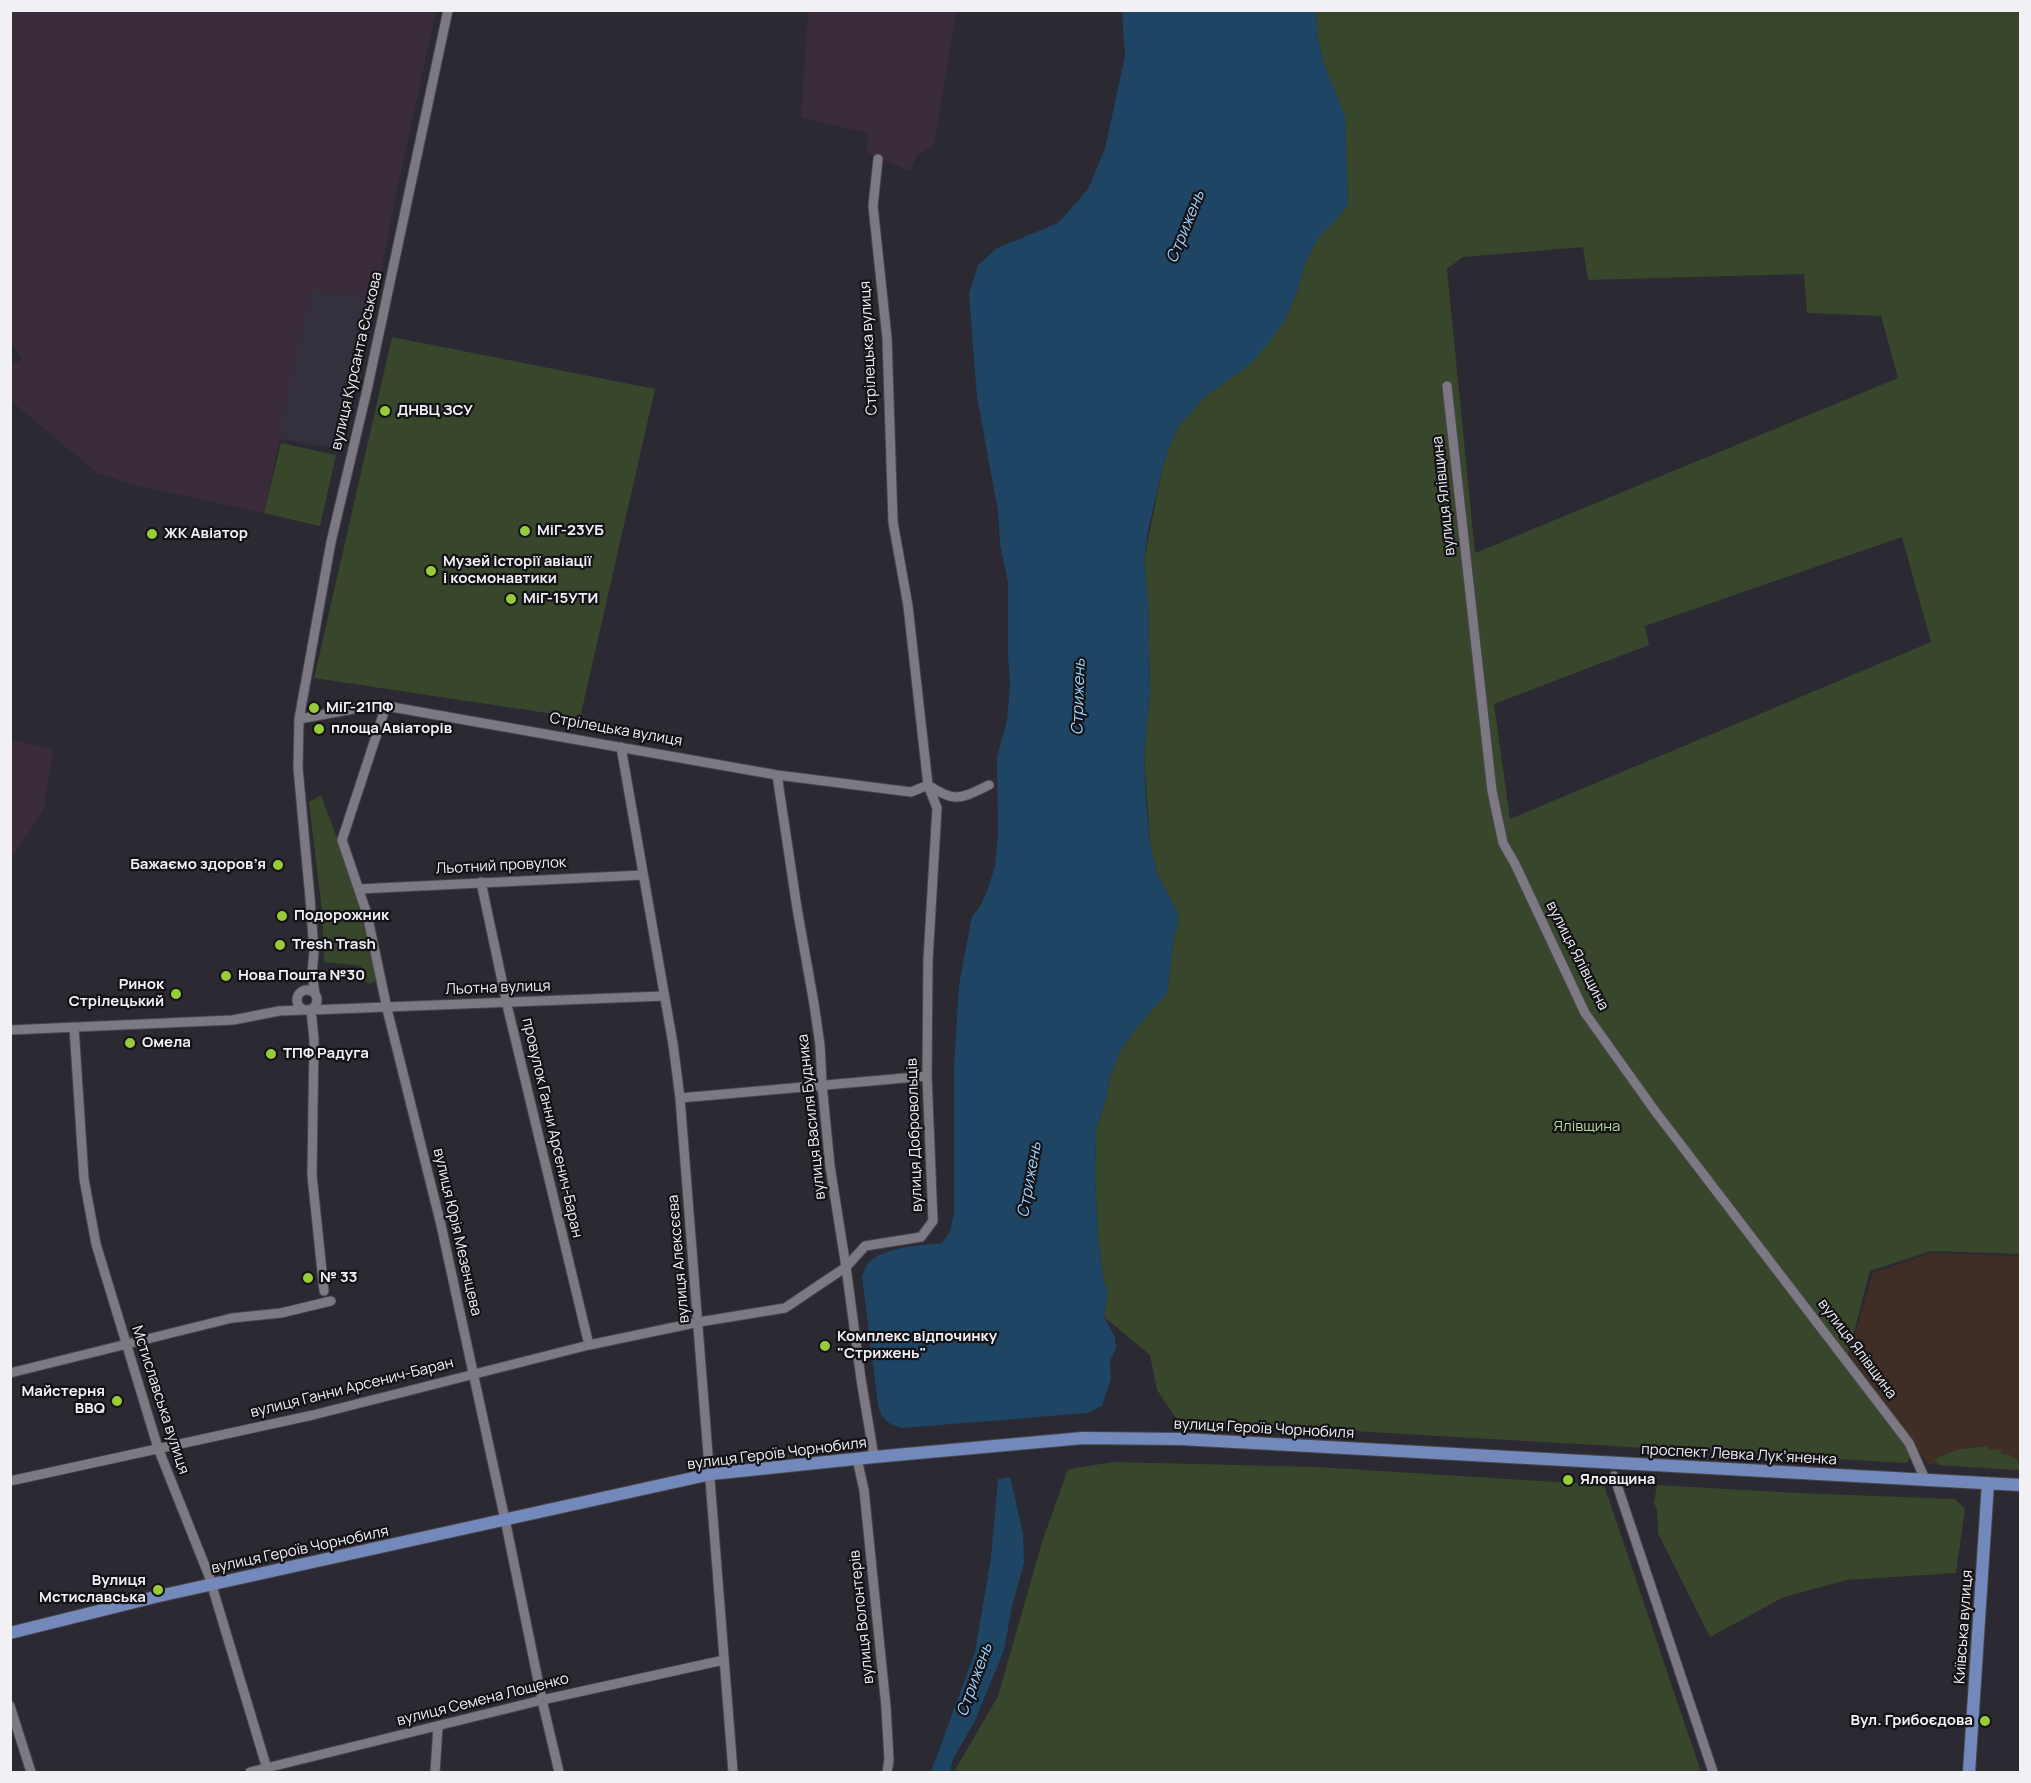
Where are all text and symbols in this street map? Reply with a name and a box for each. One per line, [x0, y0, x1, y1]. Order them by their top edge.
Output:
water label: Стрижень [1163, 188, 1209, 266]
street label: вулиця Курсанта Єськова [328, 270, 386, 452]
street label: Стрілецька вулиця [856, 280, 882, 416]
place label: ДНВЦ ЗСУ [397, 402, 473, 420]
marker: ДНВЦ ЗСУ [378, 404, 392, 418]
street label: вулиця Ялівщина [1429, 435, 1459, 557]
place label: МіГ-23УБ [537, 522, 604, 540]
marker: МіГ-23УБ [518, 524, 532, 538]
place label: ЖК Авіатор [164, 525, 248, 543]
marker: ЖК Авіатор [145, 527, 159, 541]
place label: Музей історії авіації і космонавтики [443, 553, 592, 588]
marker: Музей історії авіації і космонавтики [424, 564, 438, 578]
place label: МіГ-15УТИ [523, 590, 598, 608]
marker: МіГ-15УТИ [504, 592, 518, 606]
water label: Стрижень [1068, 659, 1090, 735]
place label: МіГ-21ПФ [326, 699, 393, 717]
marker: МіГ-21ПФ [307, 701, 321, 715]
street label: Стрілецька вулиця [548, 709, 684, 751]
place label: площа Авіаторів [331, 720, 452, 738]
marker: площа Авіаторів [312, 722, 326, 736]
street label: Льотний провулок [435, 854, 567, 878]
place label: Бажаємо здоров’я [130, 856, 266, 874]
marker: Бажаємо здоров’я [271, 858, 285, 872]
street label: вулиця Ялівщина [1542, 898, 1612, 1014]
place label: Подорожник [294, 907, 389, 925]
marker: Подорожник [275, 909, 289, 923]
place label: Tresh Trash [292, 936, 376, 954]
marker: Tresh Trash [273, 938, 287, 952]
place label: Нова Пошта №30 [238, 967, 365, 985]
marker: Нова Пошта №30 [219, 969, 233, 983]
place label: Ринок Стрілецький [69, 976, 164, 1011]
street label: Льотна вулиця [445, 977, 551, 999]
marker: Ринок Стрілецький [169, 987, 183, 1001]
street label: провулок Ганни Арсенич-Баран [518, 1016, 586, 1240]
street label: вулиця Василя Будника [794, 1033, 830, 1201]
place label: Омела [142, 1034, 191, 1052]
marker: Омела [123, 1036, 137, 1050]
place label: ТПФ Радуга [283, 1045, 369, 1063]
marker: ТПФ Радуга [264, 1047, 278, 1061]
street label: вулиця Добровольців [903, 1058, 927, 1212]
park label: Ялівщина [1554, 1118, 1620, 1136]
water label: Стрижень [1014, 1141, 1046, 1219]
street label: вулиця Юрія Мезенцева [429, 1146, 485, 1318]
street label: вулиця Алексєєва [664, 1194, 694, 1324]
place label: № 33 [320, 1269, 357, 1287]
marker: № 33 [301, 1271, 315, 1285]
street label: вулиця Ялівщина [1814, 1296, 1900, 1402]
street label: Мстиславська вулиця [127, 1323, 193, 1477]
place label: Комплекс відпочинку "Стрижень" [837, 1328, 997, 1363]
marker: Комплекс відпочинку "Стрижень" [818, 1339, 832, 1353]
street label: вулиця Ганни Арсенич-Баран [249, 1354, 455, 1422]
place label: Майстерня BBQ [22, 1383, 105, 1418]
marker: Майстерня BBQ [110, 1394, 124, 1408]
street label: вулиця Героїв Чорнобиля [1173, 1415, 1355, 1443]
street label: вулиця Героїв Чорнобиля [686, 1434, 868, 1474]
street label: проспект Левка Лукʼяненка [1641, 1441, 1837, 1469]
place label: Яловщина [1580, 1471, 1655, 1489]
marker: Яловщина [1561, 1473, 1575, 1487]
street label: вулиця Героїв Чорнобиля [210, 1522, 390, 1578]
street label: вулиця Волонтерів [846, 1549, 878, 1685]
street label: Київська вулиця [1951, 1569, 1977, 1685]
place label: Вулиця Мстиславська [39, 1572, 146, 1607]
marker: Вулиця Мстиславська [151, 1583, 165, 1597]
water label: Стрижень [953, 1641, 997, 1719]
street label: вулиця Семена Лощенко [395, 1670, 571, 1730]
place label: Вул. Грибоєдова [1851, 1712, 1973, 1730]
marker: Вул. Грибоєдова [1978, 1714, 1992, 1728]

